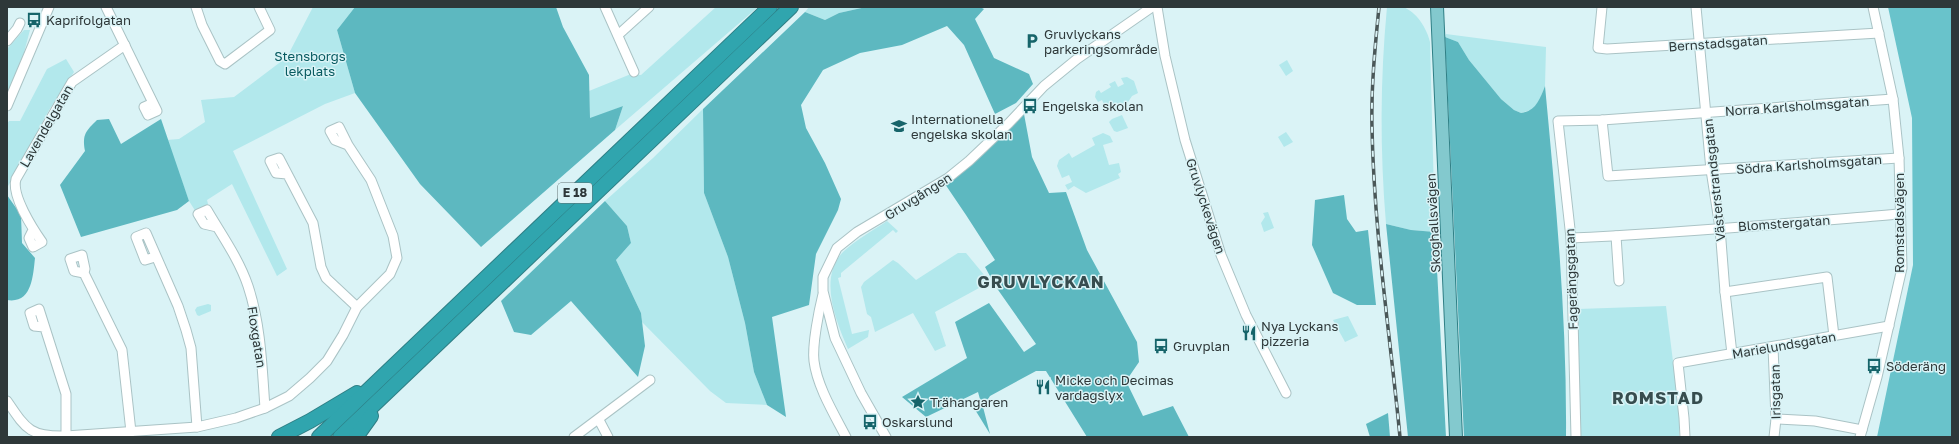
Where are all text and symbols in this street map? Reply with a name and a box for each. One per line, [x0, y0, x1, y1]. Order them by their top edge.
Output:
bus stop icon: Kaprifolgatan [25, 11, 43, 29]
place label: Kaprifolgatan [46, 12, 131, 28]
place label: Gruvlyckans parkeringsområde [1044, 26, 1158, 57]
parking icon: Gruvlyckans parkeringsområde [1023, 32, 1041, 50]
street label: Bernstadsgatan [1668, 32, 1768, 54]
park label: Stensborgs lekplats [274, 48, 346, 79]
street label: Lavendelgatan [16, 82, 76, 170]
street label: Norra Karlsholmsgatan [1724, 93, 1870, 119]
bus stop icon: Engelska skolan [1021, 97, 1039, 115]
place label: Engelska skolan [1042, 98, 1144, 114]
place label: Internationella engelska skolan [911, 111, 1012, 142]
school or university icon: Internationella engelska skolan [890, 117, 908, 135]
street label: Västerstrandsgatan [1700, 118, 1728, 242]
street label: Södra Karlsholmsgatan [1736, 151, 1882, 177]
street label: Gruvlyckevägen [1183, 156, 1229, 256]
street label: Gruvgången [882, 169, 954, 223]
street label: Skoghallsvägen [1422, 173, 1444, 273]
street label: Romstadsvägen [1891, 173, 1907, 273]
road number: E 18 [558, 183, 592, 203]
street label: Blomstergatan [1737, 212, 1831, 234]
street label: Fagerängsgatan [1561, 228, 1581, 330]
district label: GRUVLYCKAN [977, 271, 1105, 292]
street label: Floxgatan [244, 305, 270, 369]
place label: Nya Lyckans pizzeria [1261, 318, 1338, 349]
restaurant icon: Nya Lyckans pizzeria [1240, 324, 1258, 342]
street label: Marielundsgatan [1731, 328, 1837, 362]
bus stop icon: Gruvplan [1152, 337, 1170, 355]
place label: Gruvplan [1173, 338, 1230, 354]
bus stop icon: Söderäng [1865, 357, 1883, 375]
place label: Söderäng [1886, 358, 1946, 374]
street label: Irisgatan [1767, 364, 1783, 420]
place label: Micke och Decimas vardagslyx [1055, 372, 1174, 403]
restaurant icon: Micke och Decimas vardagslyx [1034, 378, 1052, 396]
district label: ROMSTAD [1612, 387, 1704, 408]
place icon: Trähangaren [909, 393, 927, 411]
place label: Trähangaren [930, 394, 1008, 410]
bus stop icon: Oskarslund [861, 413, 879, 431]
place label: Oskarslund [882, 414, 953, 430]

